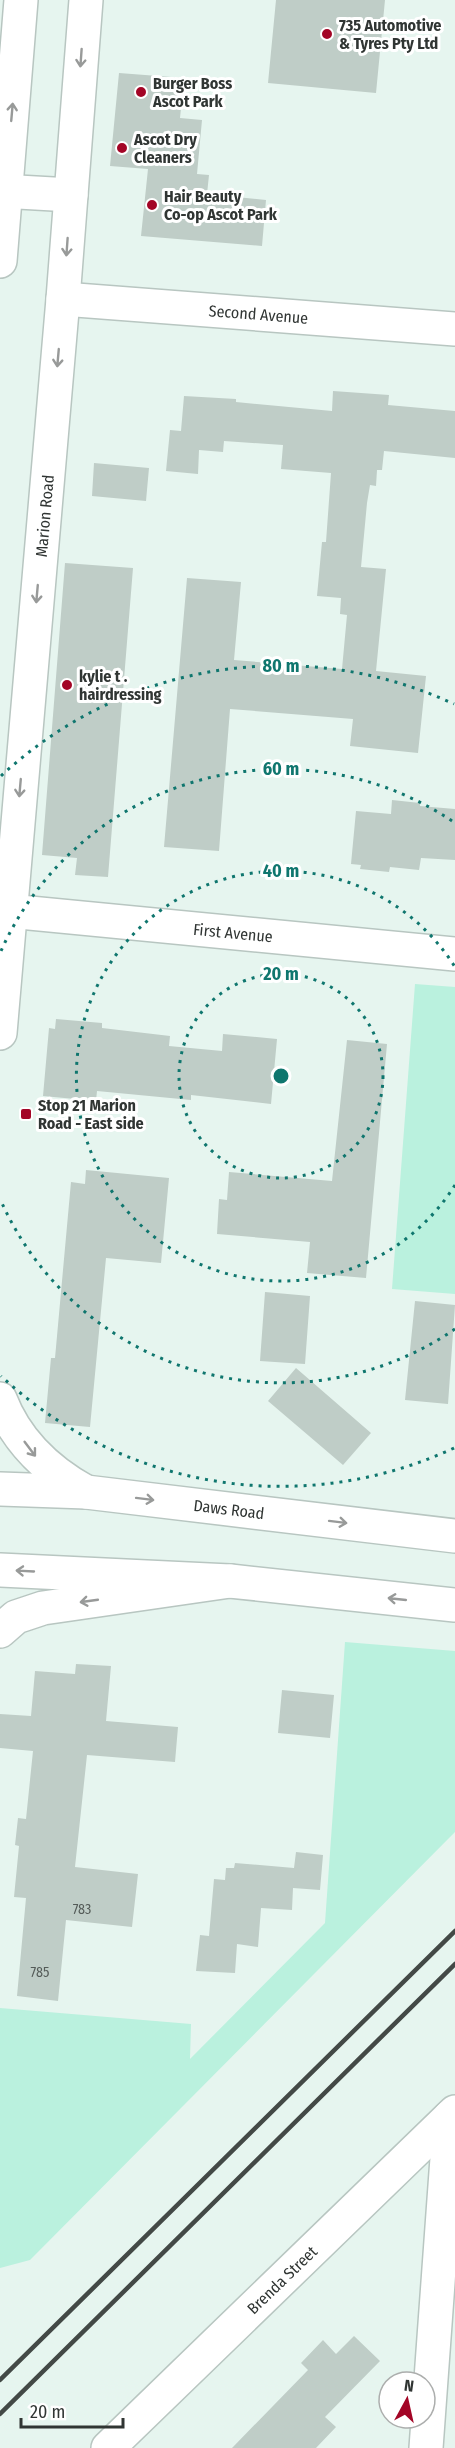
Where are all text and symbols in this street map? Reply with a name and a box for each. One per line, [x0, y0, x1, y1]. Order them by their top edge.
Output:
place label: 735 Automotive & Tyres Pty Ltd [339, 16, 441, 53]
marker: 735 Automotive & Tyres Pty Ltd [320, 27, 334, 41]
one-way arrow [76, 48, 87, 68]
place label: Burger Boss Ascot Park [152, 74, 232, 111]
marker: Burger Boss Ascot Park [134, 85, 148, 99]
one-way arrow [7, 103, 18, 123]
place label: Ascot Dry Cleaners [133, 130, 197, 167]
marker: Ascot Dry Cleaners [115, 141, 129, 155]
place label: Hair Beauty Co-op Ascot Park [164, 187, 278, 224]
marker: Hair Beauty Co-op Ascot Park [145, 198, 159, 212]
one-way arrow [61, 237, 72, 257]
street label: Second Avenue [208, 301, 309, 327]
one-way arrow [52, 347, 63, 367]
street label: Marion Road [31, 474, 57, 558]
one-way arrow [32, 583, 43, 603]
text: 80 m [263, 655, 299, 677]
place label: kylie t . hairdressing [79, 667, 162, 704]
marker: kylie t . hairdressing [60, 678, 74, 692]
text: 60 m [263, 758, 299, 780]
one-way arrow [14, 778, 25, 797]
text: 40 m [263, 860, 299, 882]
street label: First Avenue [192, 919, 274, 946]
text: 20 m [262, 963, 299, 985]
centre of rings [271, 1066, 291, 1086]
place label: Stop 21 Marion Road - East side [38, 1096, 144, 1133]
marker: Stop 21 Marion Road - East side [19, 1107, 33, 1121]
one-way arrow [24, 1440, 37, 1456]
one-way arrow [134, 1494, 154, 1505]
street label: Daws Road [192, 1495, 265, 1523]
one-way arrow [328, 1517, 348, 1528]
one-way arrow [16, 1565, 35, 1576]
one-way arrow [387, 1593, 407, 1604]
one-way arrow [80, 1595, 100, 1606]
house number: 783 [73, 1901, 91, 1918]
house number: 785 [31, 1964, 49, 1981]
street label: Brenda Street [243, 2241, 321, 2318]
north arrow [377, 2370, 437, 2430]
text: N [403, 2376, 415, 2396]
scale bar [21, 2391, 123, 2429]
text: 20 m [30, 2401, 65, 2423]

